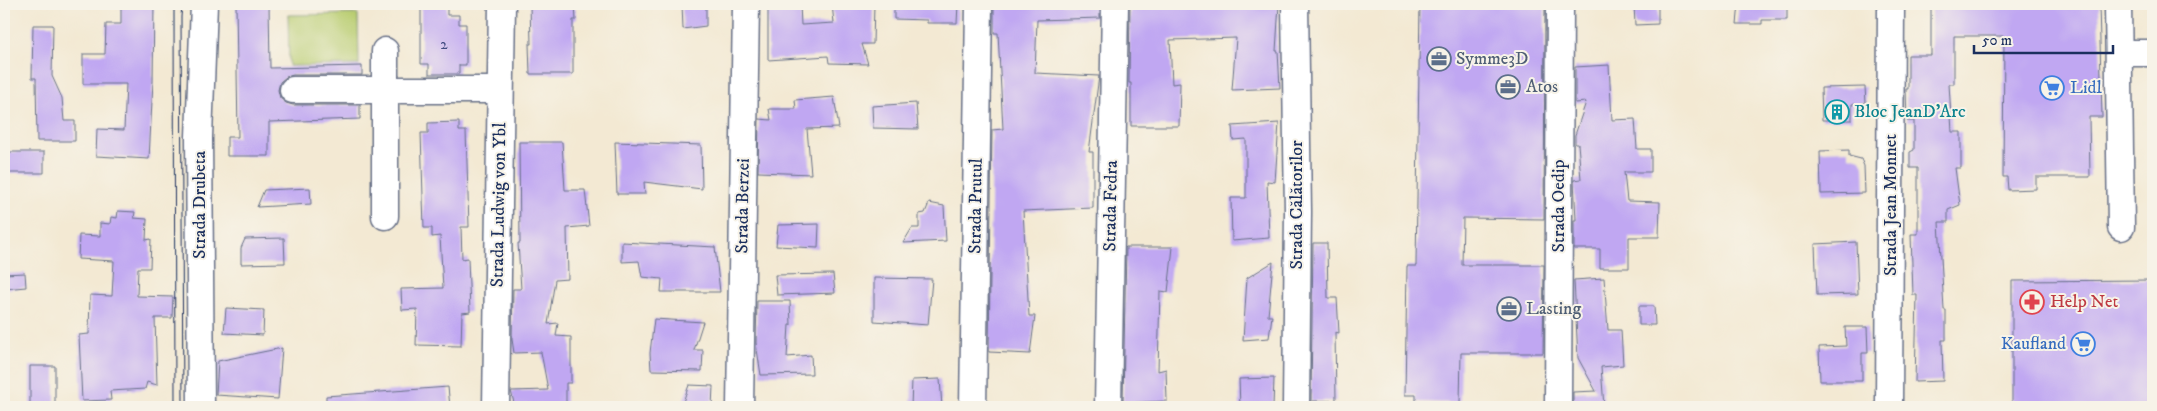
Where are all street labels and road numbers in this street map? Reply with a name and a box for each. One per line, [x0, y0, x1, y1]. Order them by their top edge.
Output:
street label: Strada Ludwig von Ybl [487, 122, 511, 288]
street label: Strada Jean Monnet [1880, 134, 1902, 276]
street label: Strada Călătorilor [1286, 140, 1308, 270]
street label: Strada Drubeta [189, 151, 211, 259]
street label: Strada Prutul [964, 157, 988, 254]
street label: Strada Berzei [731, 158, 755, 254]
street label: Strada Fedra [1099, 160, 1123, 252]
street label: Strada Oedip [1548, 160, 1570, 252]

